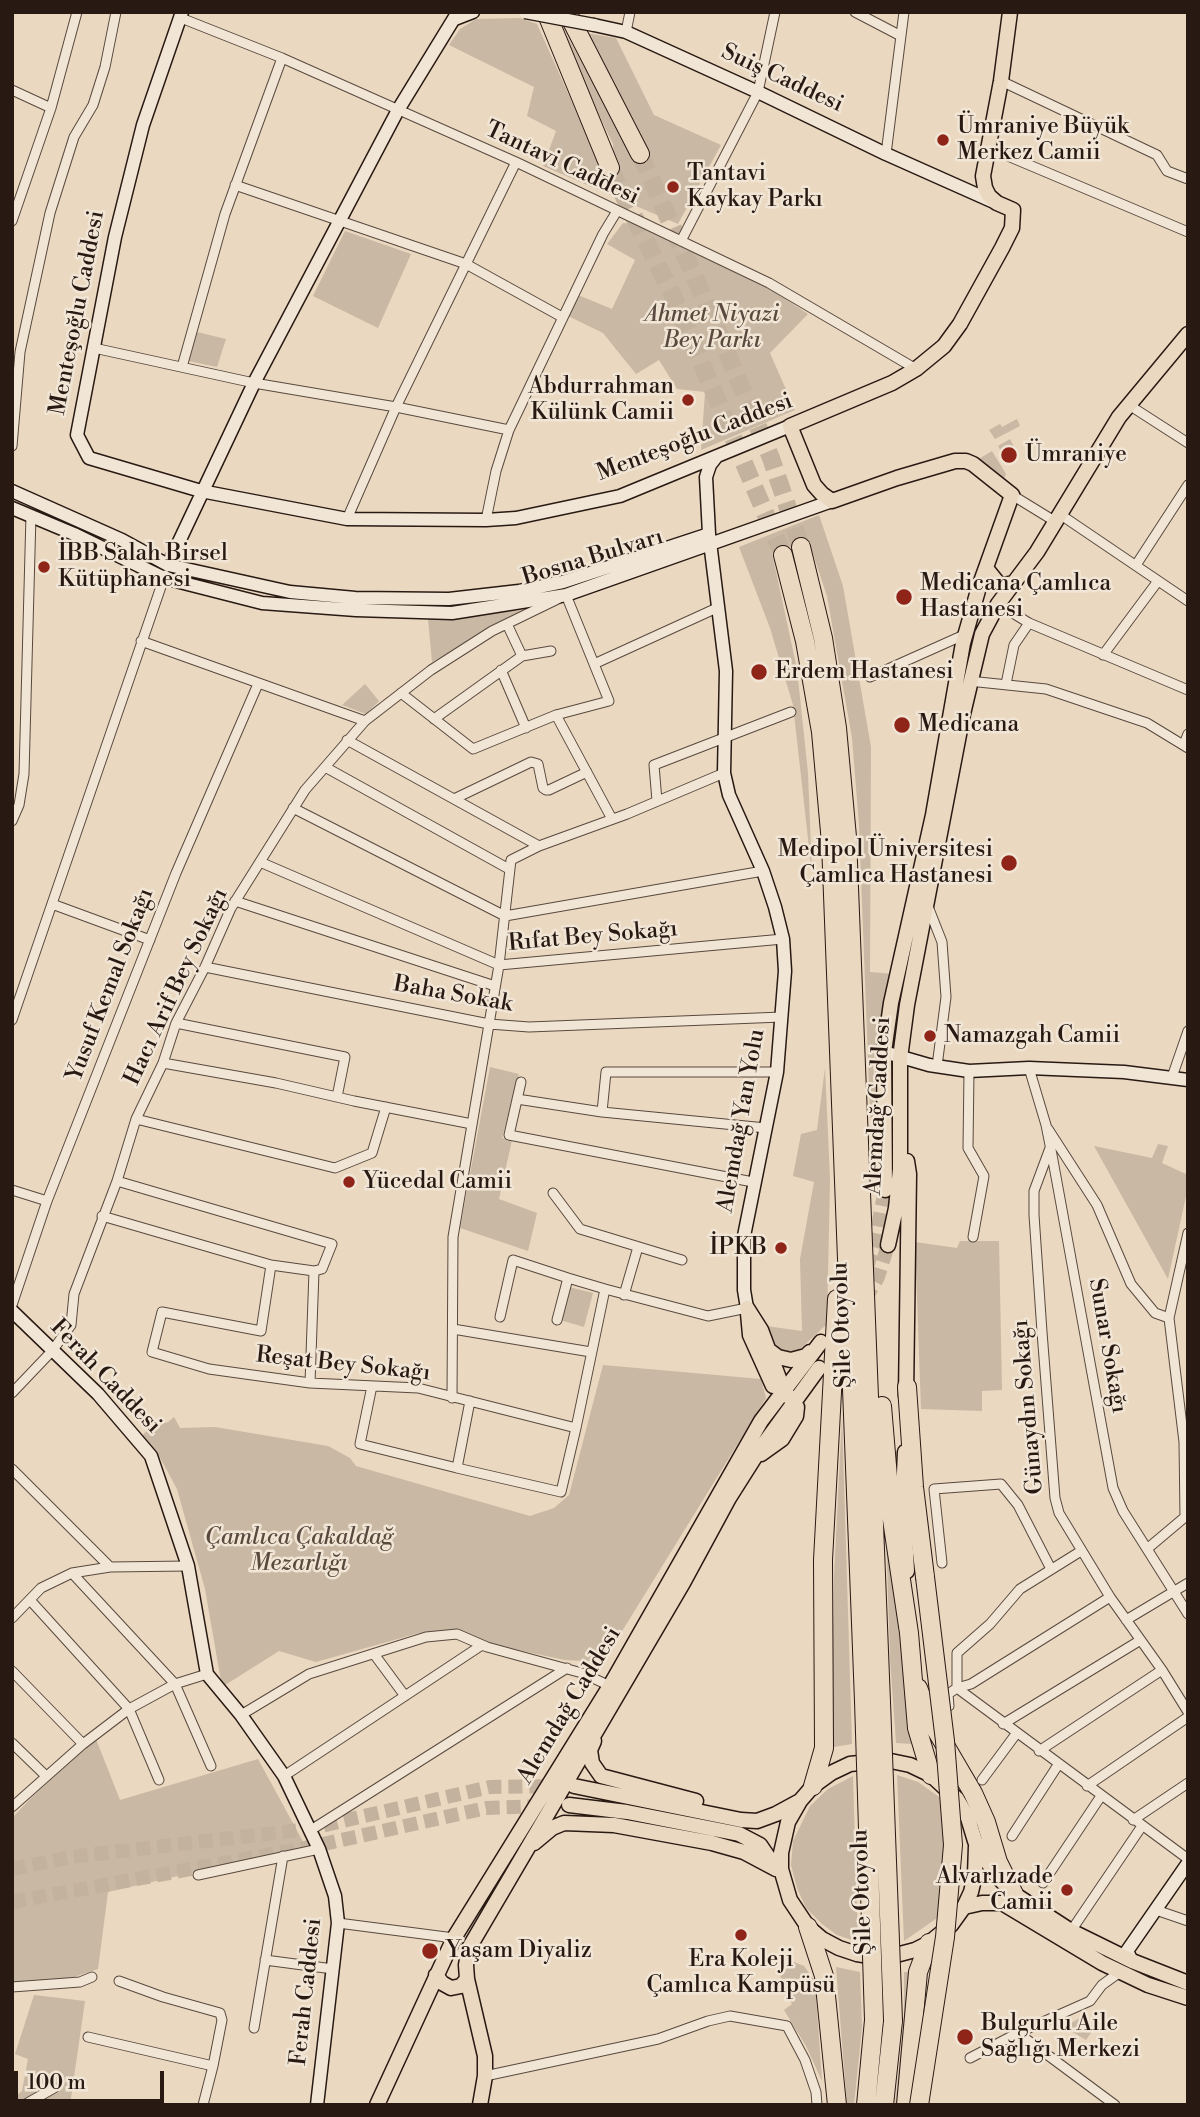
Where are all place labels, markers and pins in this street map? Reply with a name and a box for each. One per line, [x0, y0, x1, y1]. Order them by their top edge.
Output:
place label: Ümraniye Büyük Merkez Camii [957, 113, 1129, 167]
marker: Ümraniye Büyük Merkez Camii [935, 132, 951, 148]
place label: Tantavi Kaykay Parkı [687, 160, 823, 214]
marker: Tantavi Kaykay Parkı [665, 179, 681, 195]
place label: Abdurrahman Külünk Camii [528, 373, 674, 427]
marker: Abdurrahman Külünk Camii [680, 392, 696, 408]
place label: Ümraniye [1025, 441, 1127, 469]
marker: Ümraniye [999, 445, 1019, 465]
place label: İBB Salah Birsel Kütüphanesi [58, 540, 228, 594]
marker: İBB Salah Birsel Kütüphanesi [36, 559, 52, 575]
place label: Medicana Çamlıca Hastanesi [920, 570, 1111, 624]
marker: Medicana Çamlıca Hastanesi [894, 587, 914, 607]
place label: Erdem Hastanesi [775, 658, 954, 686]
marker: Erdem Hastanesi [749, 662, 769, 682]
place label: Medicana [918, 711, 1019, 739]
marker: Medicana [892, 715, 912, 735]
place label: Medipol Üniversitesi Çamlıca Hastanesi [778, 836, 993, 890]
marker: Medipol Üniversitesi Çamlıca Hastanesi [999, 853, 1019, 873]
place label: Namazgah Camii [944, 1022, 1120, 1050]
marker: Namazgah Camii [922, 1028, 938, 1044]
place label: Yücedal Camii [363, 1168, 512, 1196]
marker: Yücedal Camii [341, 1174, 357, 1190]
place label: İPKB [710, 1234, 767, 1262]
marker: İPKB [773, 1240, 789, 1256]
place label: Alvarlızade Camii [936, 1863, 1053, 1917]
marker: Alvarlızade Camii [1059, 1882, 1075, 1898]
marker: Era Koleji Çamlıca Kampüsü [733, 1927, 749, 1943]
place label: Yaşam Diyaliz [446, 1937, 592, 1965]
marker: Yaşam Diyaliz [420, 1941, 440, 1961]
place label: Era Koleji Çamlıca Kampüsü [647, 1946, 835, 2000]
place label: Bulgurlu Aile Sağlığı Merkezi [981, 2010, 1140, 2064]
marker: Bulgurlu Aile Sağlığı Merkezi [955, 2027, 975, 2047]

